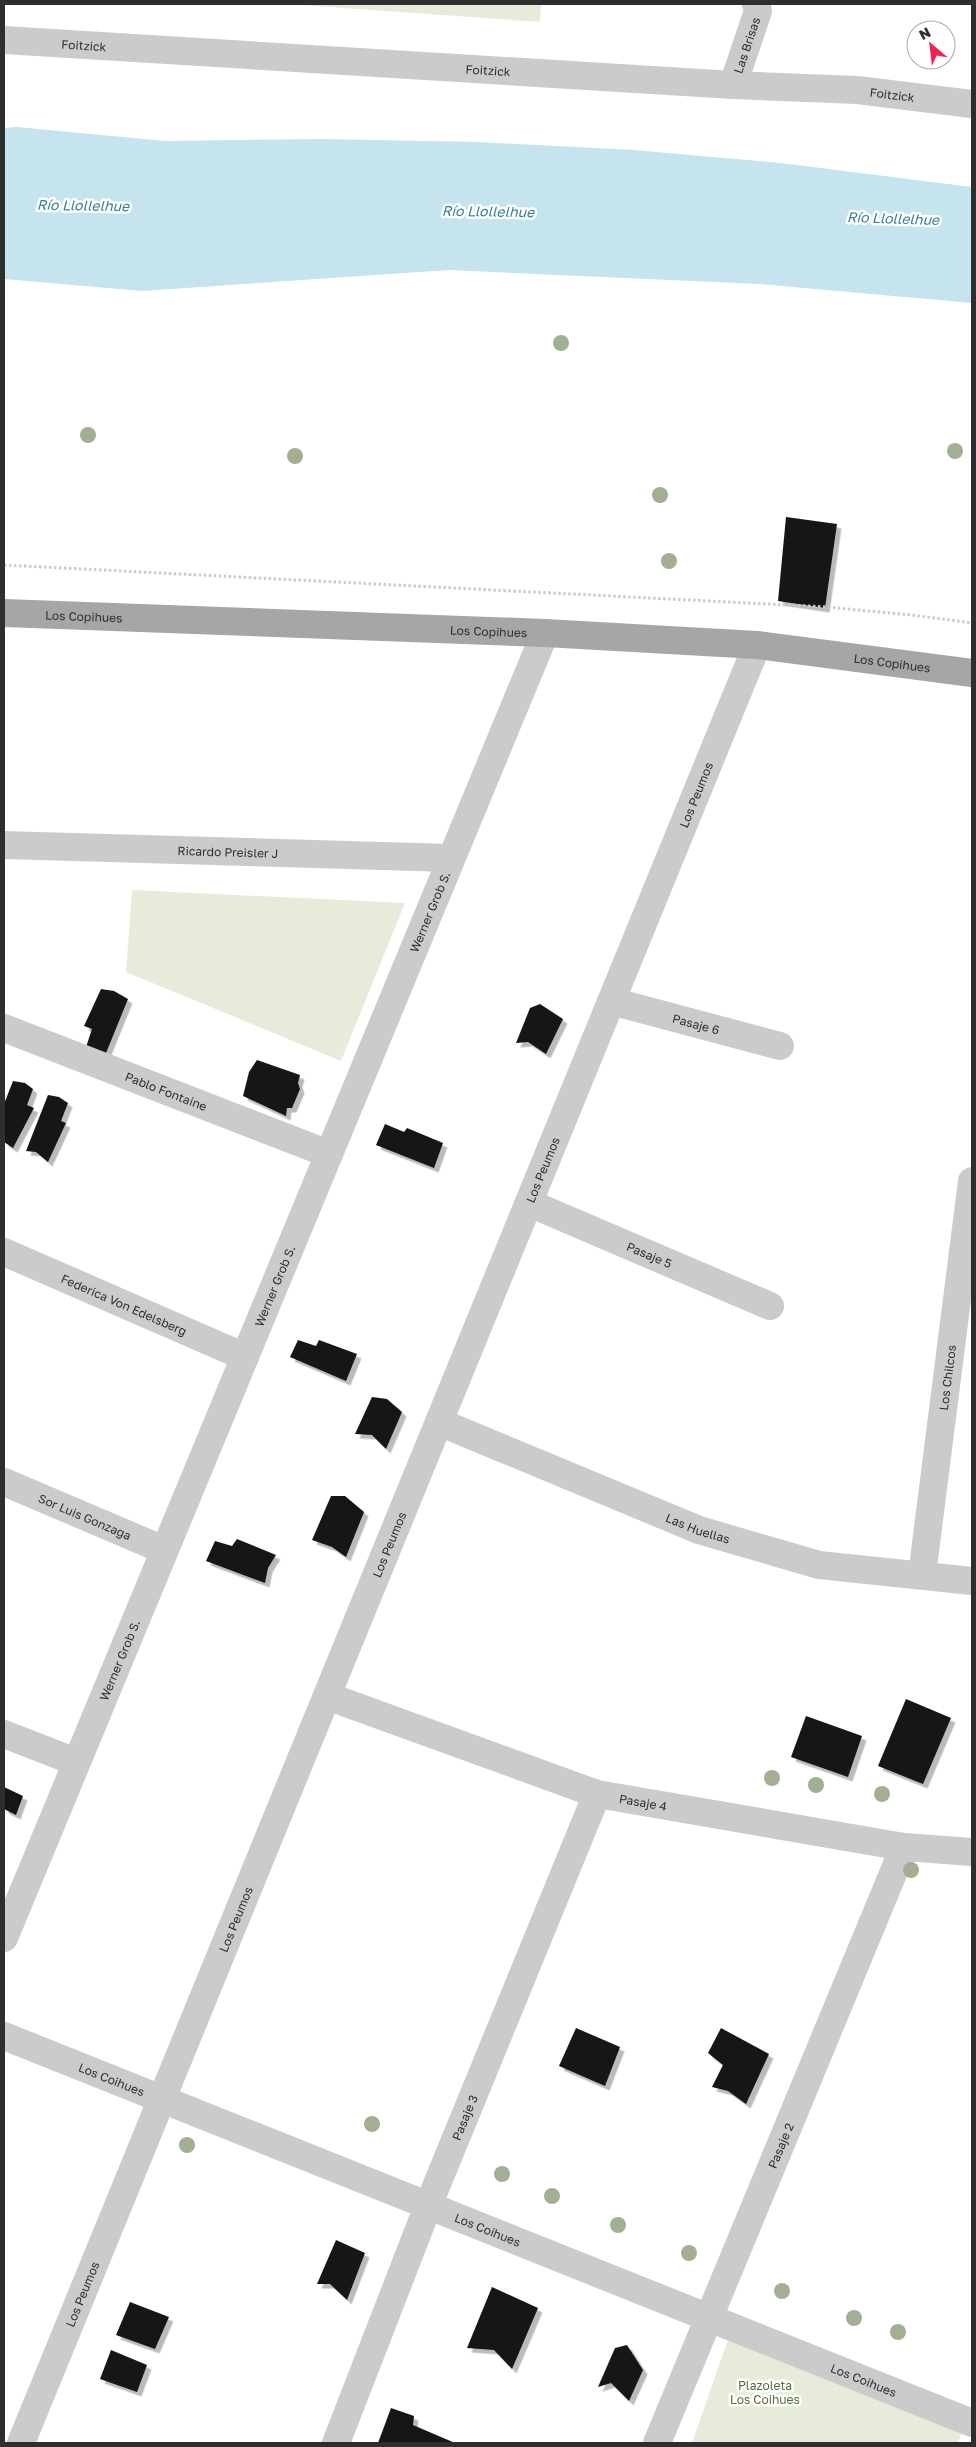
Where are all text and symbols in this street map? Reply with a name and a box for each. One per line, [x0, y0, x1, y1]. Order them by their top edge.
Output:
street label: Las Brisas [730, 15, 763, 75]
north arrow [906, 20, 956, 70]
text: N [916, 23, 933, 43]
street label: Foitzick [61, 36, 107, 54]
street label: Foitzick [465, 61, 511, 79]
street label: Foitzick [869, 84, 916, 104]
water label: Río Llollelhue [37, 196, 130, 214]
water label: Río Llollelhue [442, 202, 535, 220]
water label: Río Llollelhue [847, 208, 940, 228]
street label: Los Copihues [45, 607, 123, 625]
street label: Los Copihues [450, 622, 528, 640]
street label: Los Copihues [853, 650, 931, 675]
street label: Los Peumos [676, 760, 716, 830]
street label: Ricardo Preisler J [177, 843, 279, 860]
street label: Werner Grob S. [406, 869, 453, 955]
street label: Pasaje 6 [671, 1010, 721, 1037]
street label: Pablo Fontaine [123, 1068, 209, 1114]
street label: Los Peumos [522, 1135, 562, 1205]
street label: Pasaje 5 [625, 1238, 674, 1271]
street label: Werner Grob S. [251, 1243, 298, 1329]
street label: Federica Von Edelsberg [59, 1270, 189, 1338]
street label: Los Chilcos [935, 1344, 959, 1411]
street label: Sor Luis Gonzaga [36, 1490, 134, 1543]
street label: Los Peumos [369, 1509, 409, 1579]
street label: Las Huellas [664, 1510, 732, 1546]
street label: Werner Grob S. [96, 1617, 143, 1703]
street label: Pasaje 4 [618, 1790, 668, 1813]
street label: Los Peumos [215, 1884, 256, 1954]
street label: Los Coihues [76, 2059, 147, 2099]
street label: Pasaje 3 [448, 2092, 480, 2142]
street label: Pasaje 2 [764, 2121, 796, 2171]
street label: Los Coihues [453, 2209, 523, 2249]
street label: Los Peumos [62, 2259, 102, 2329]
street label: Los Coihues [829, 2360, 899, 2400]
park label: Plazoleta Los Coihues [730, 2378, 800, 2407]

